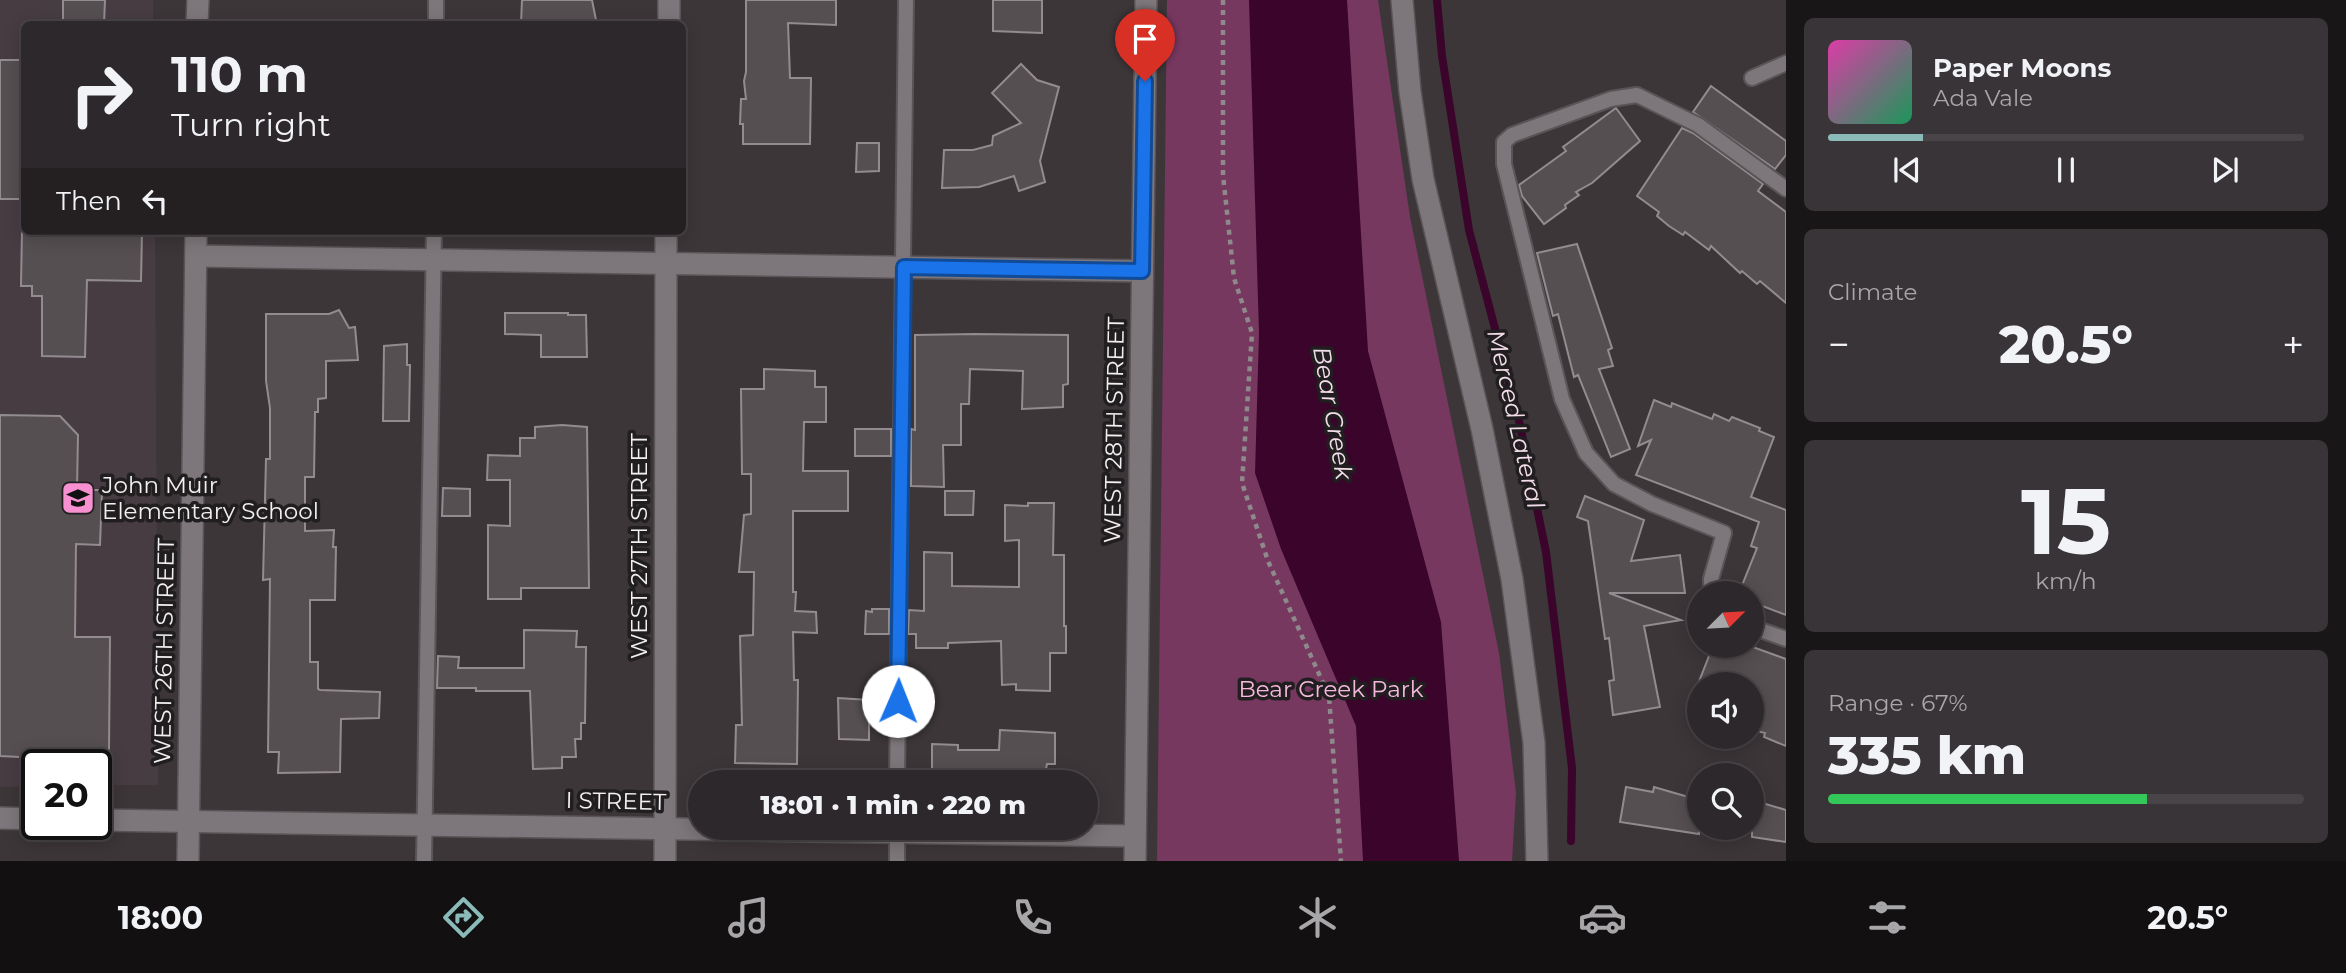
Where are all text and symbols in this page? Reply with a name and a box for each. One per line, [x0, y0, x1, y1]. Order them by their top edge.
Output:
pin [1115, 9, 1175, 81]
icon: arrive [1126, 20, 1164, 58]
text: 110 m [171, 45, 308, 104]
icon: right [56, 49, 147, 140]
text: Paper Moons [1933, 52, 2111, 84]
text: Ada Vale [1933, 84, 2033, 112]
text: Turn right [171, 105, 331, 144]
icon: previous [1888, 151, 1926, 189]
icon: pause [2047, 151, 2085, 189]
icon: next [2206, 151, 2244, 189]
icon: left [136, 182, 174, 220]
text: Then [56, 185, 122, 217]
text: Climate [1828, 278, 1917, 306]
text: 20.5° [1999, 313, 2133, 376]
street label: WEST 28TH STREET [1098, 316, 1130, 544]
text: − [1828, 321, 1850, 368]
text: + [2282, 321, 2304, 368]
water label: Merced Lateral [1481, 326, 1551, 512]
water label: Bear Creek [1307, 344, 1359, 484]
street label: WEST 27TH STREET [625, 432, 653, 659]
text: 15 [2021, 466, 2111, 577]
place label: John Muir Elementary School [101, 471, 319, 525]
school or university icon: John Muir Elementary School [59, 479, 97, 517]
street label: WEST 26TH STREET [148, 537, 180, 764]
text: km/h [2035, 567, 2097, 595]
north arrow [1687, 581, 1764, 658]
map controls [1687, 581, 1764, 840]
position arrow [861, 664, 935, 738]
button: sound [1687, 672, 1764, 749]
park label: Bear Creek Park [1238, 675, 1424, 703]
text: Range · 67% [1828, 689, 1968, 717]
text: 335 km [1828, 724, 2026, 787]
speed limit sign: 20 [21, 749, 112, 840]
button: search [1687, 763, 1764, 840]
street label: I STREET [565, 786, 667, 816]
text: 18:01 · 1 min · 220 m [760, 789, 1026, 821]
icon: directions [439, 893, 488, 942]
icon: music [724, 893, 773, 942]
icon: phone [1008, 893, 1057, 942]
icon: climate [1293, 893, 1342, 942]
icon: car [1578, 893, 1627, 942]
icon: filters [1863, 893, 1912, 942]
text: 18:00 [118, 898, 203, 937]
text: 20.5° [2147, 898, 2228, 937]

